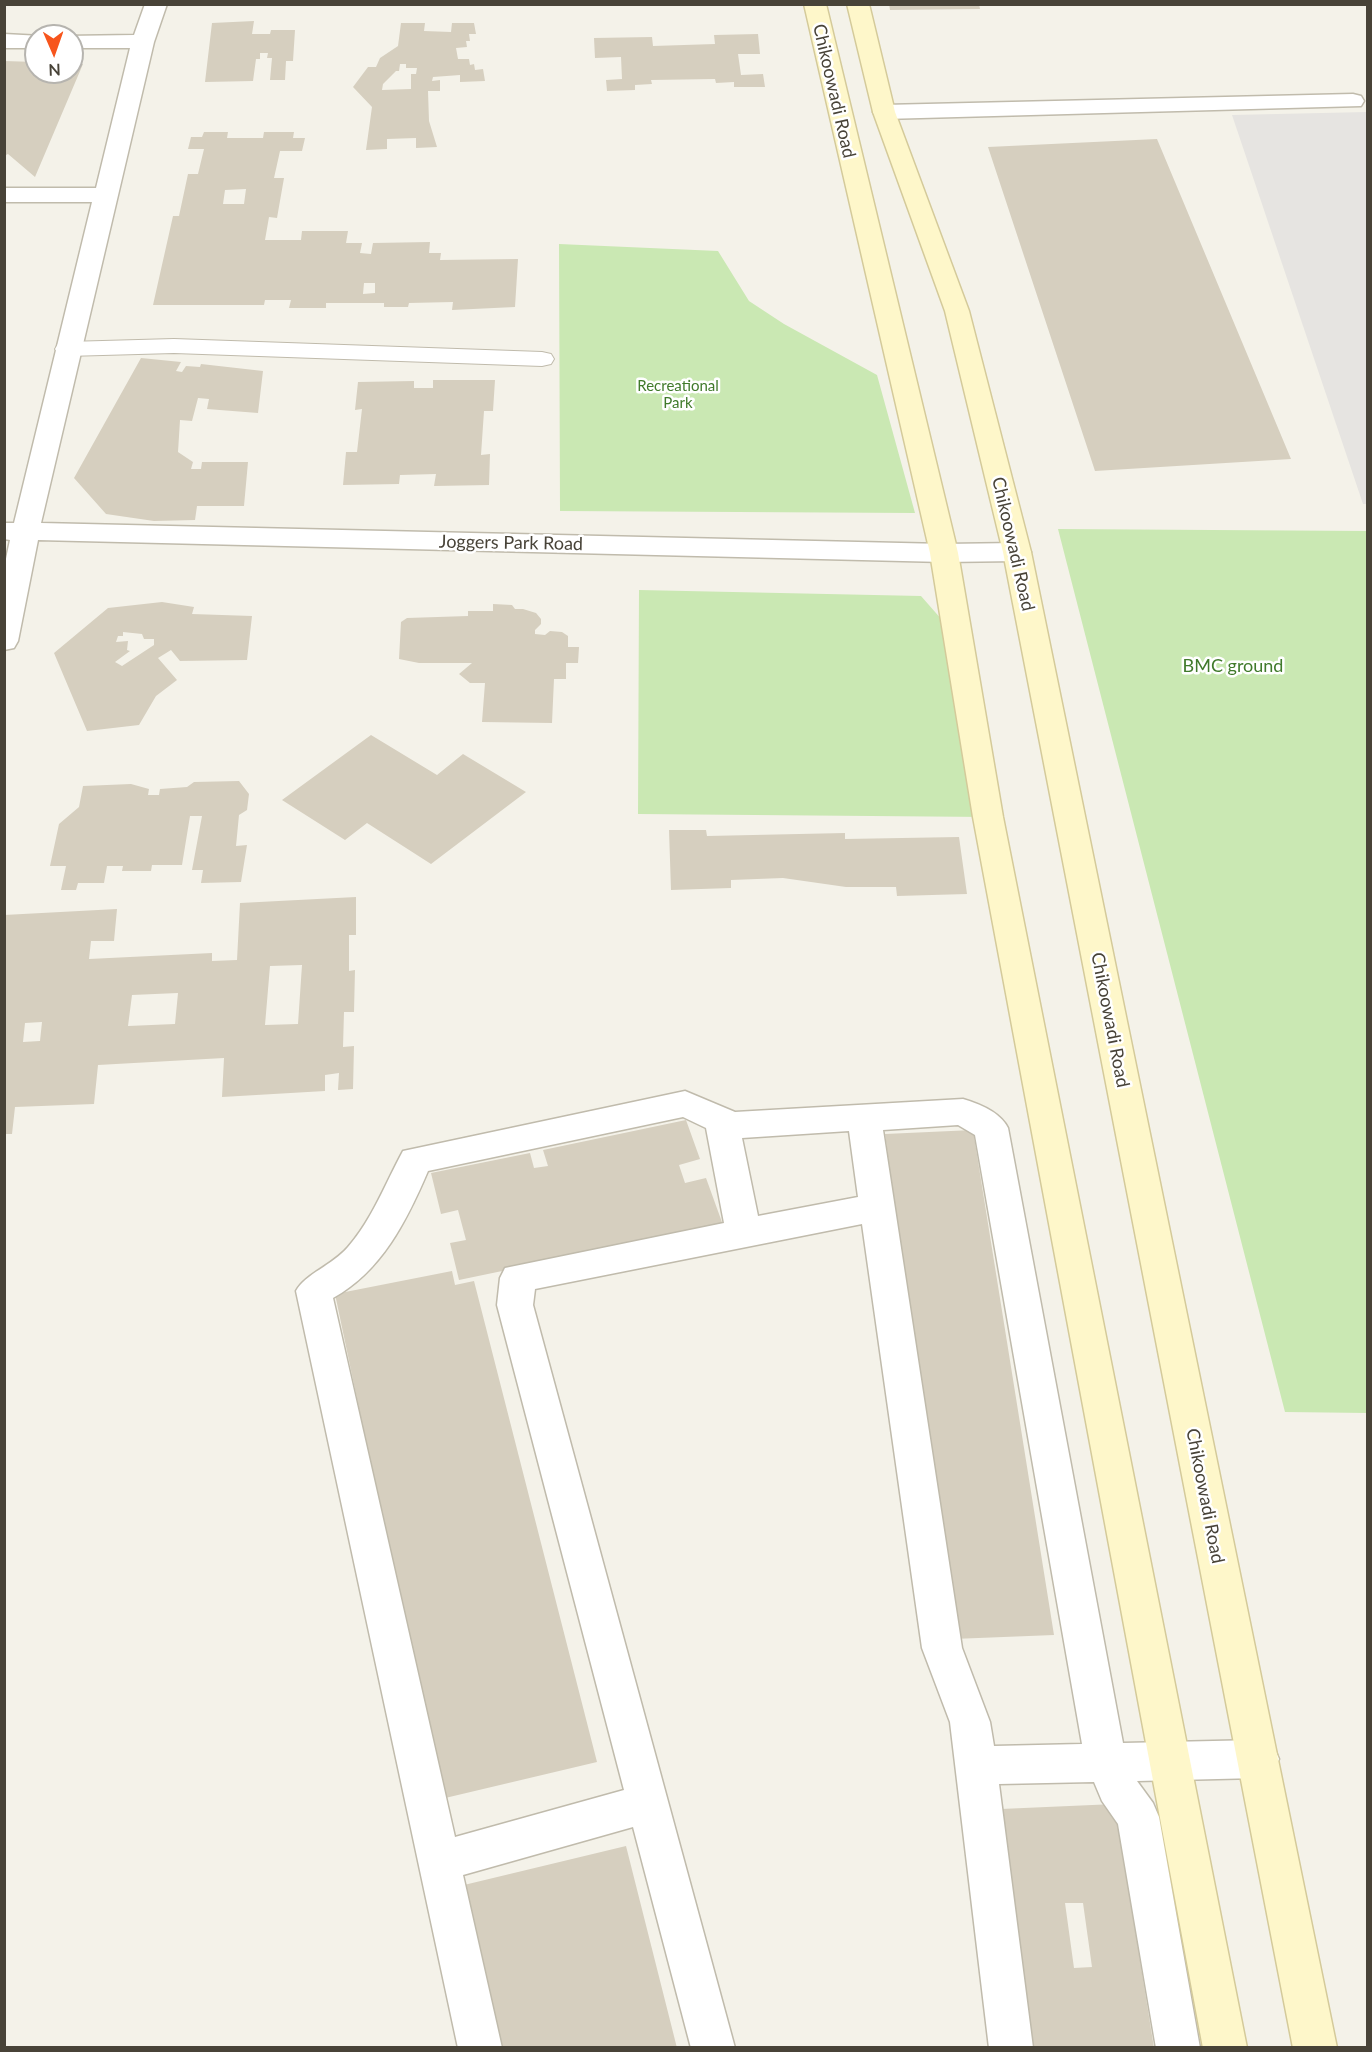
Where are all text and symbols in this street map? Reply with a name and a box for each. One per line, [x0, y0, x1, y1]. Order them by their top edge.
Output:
street label: Chikoowadi Road [808, 22, 860, 160]
north arrow [24, 24, 84, 84]
text: N [48, 61, 61, 80]
park label: Recreational Park [637, 377, 719, 412]
street label: Chikoowadi Road [987, 475, 1039, 613]
street label: Joggers Park Road [439, 531, 583, 555]
park label: BMC ground [1183, 655, 1283, 677]
street label: Chikoowadi Road [1086, 951, 1134, 1089]
street label: Chikoowadi Road [1181, 1427, 1229, 1565]

